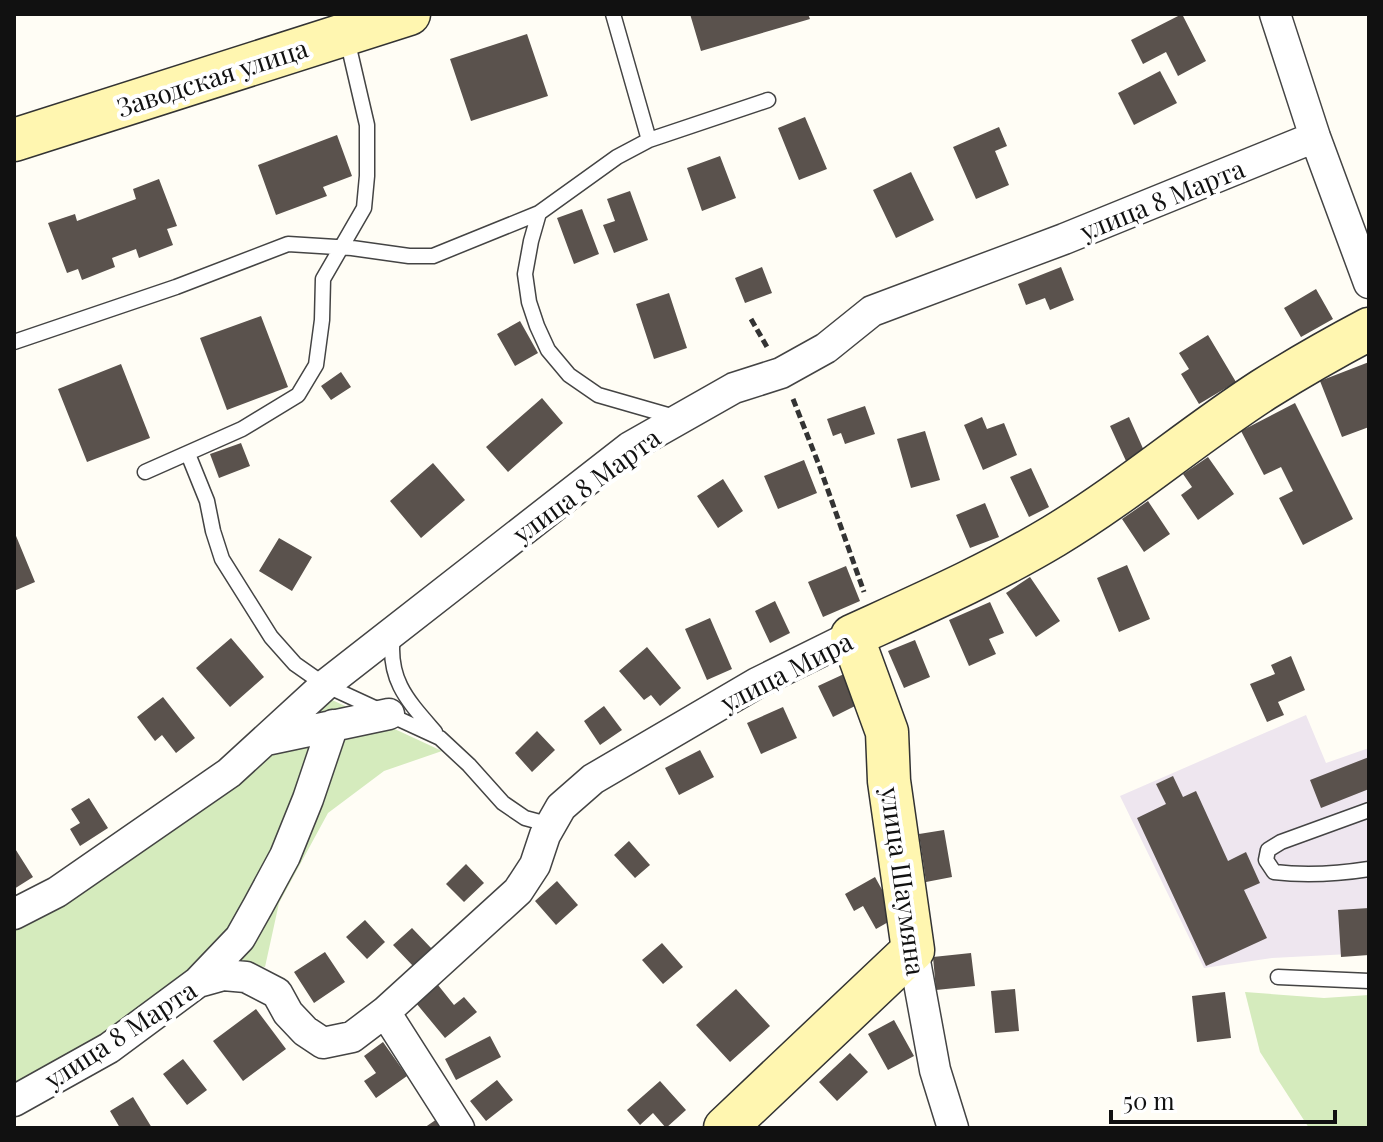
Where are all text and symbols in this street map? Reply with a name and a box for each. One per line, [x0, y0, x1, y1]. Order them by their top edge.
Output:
street label: Заводская улица [112, 30, 312, 124]
street label: улица 8 Марта [1074, 150, 1250, 248]
street label: улица 8 Марта [504, 420, 667, 551]
street label: улица Мира [713, 623, 858, 720]
street label: улица Шаумяна [873, 784, 935, 977]
street label: улица 8 Марта [36, 972, 203, 1097]
scale bar [1111, 1074, 1335, 1124]
text: 50 m [1123, 1084, 1175, 1116]

